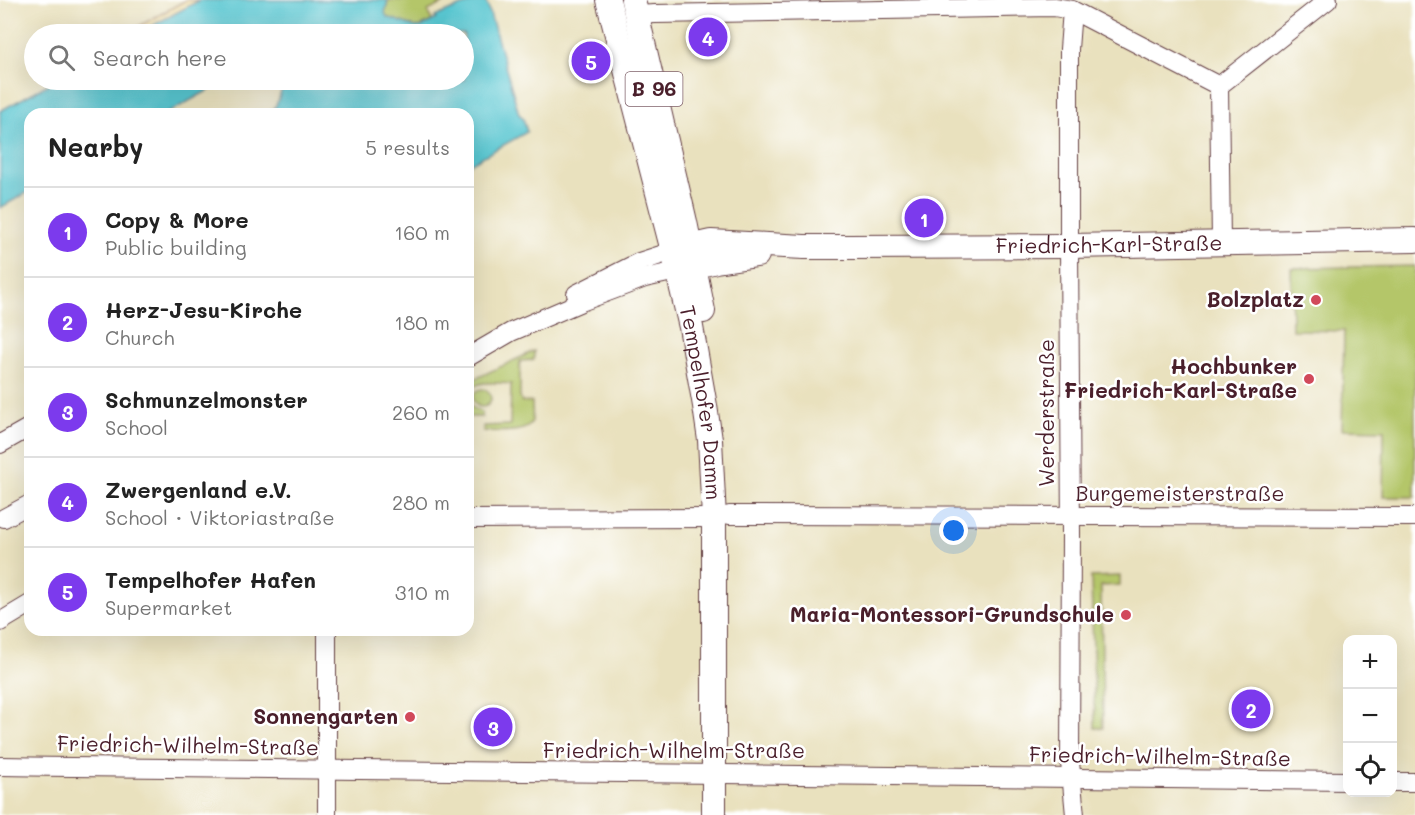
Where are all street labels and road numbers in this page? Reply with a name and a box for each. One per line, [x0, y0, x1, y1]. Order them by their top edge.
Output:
road number: B 96 [626, 72, 682, 106]
street label: Friedrich-Karl-Straße [996, 228, 1223, 258]
street label: Tempelhofer Damm [674, 302, 728, 501]
street label: Werderstraße [1032, 339, 1059, 487]
street label: Burgemeisterstraße [1076, 479, 1284, 506]
street label: Friedrich-Wilhelm-Straße [57, 729, 319, 760]
street label: Friedrich-Wilhelm-Straße [543, 736, 805, 763]
street label: Friedrich-Wilhelm-Straße [1029, 740, 1291, 771]

